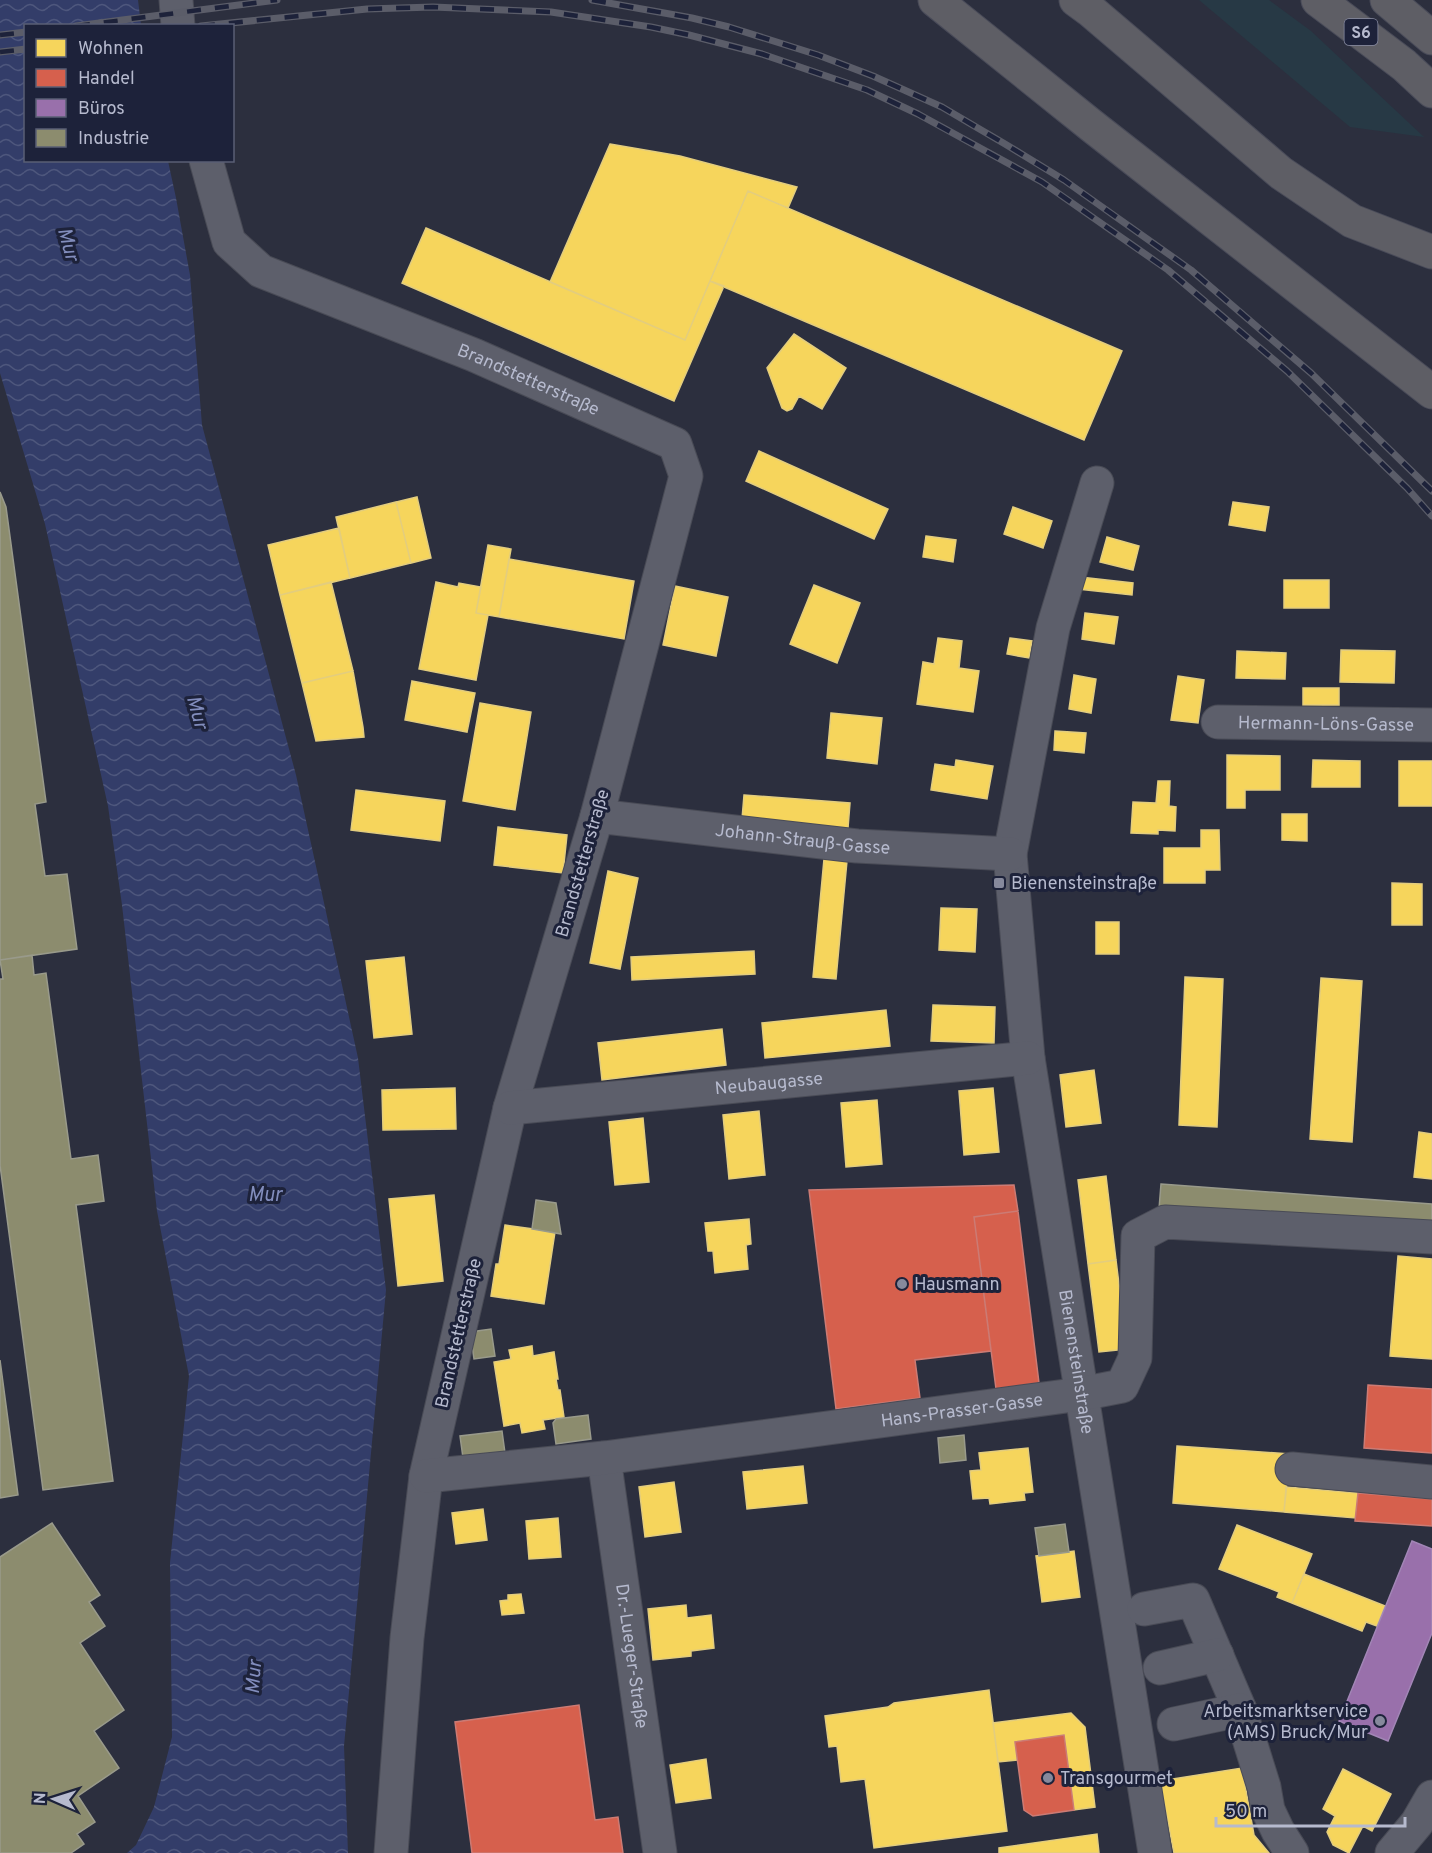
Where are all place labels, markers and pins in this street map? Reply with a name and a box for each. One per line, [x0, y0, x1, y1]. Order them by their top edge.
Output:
place label: Bienensteinstraße [1011, 873, 1157, 896]
marker: Bienensteinstraße [992, 876, 1006, 890]
place label: Hausmann [914, 1274, 1000, 1297]
marker: Hausmann [895, 1277, 909, 1291]
place label: Arbeitsmarktservice (AMS) Bruck/Mur [1203, 1701, 1368, 1745]
marker: Arbeitsmarktservice (AMS) Bruck/Mur [1373, 1714, 1387, 1728]
place label: Transgourmet [1060, 1768, 1173, 1791]
marker: Transgourmet [1041, 1771, 1055, 1785]

